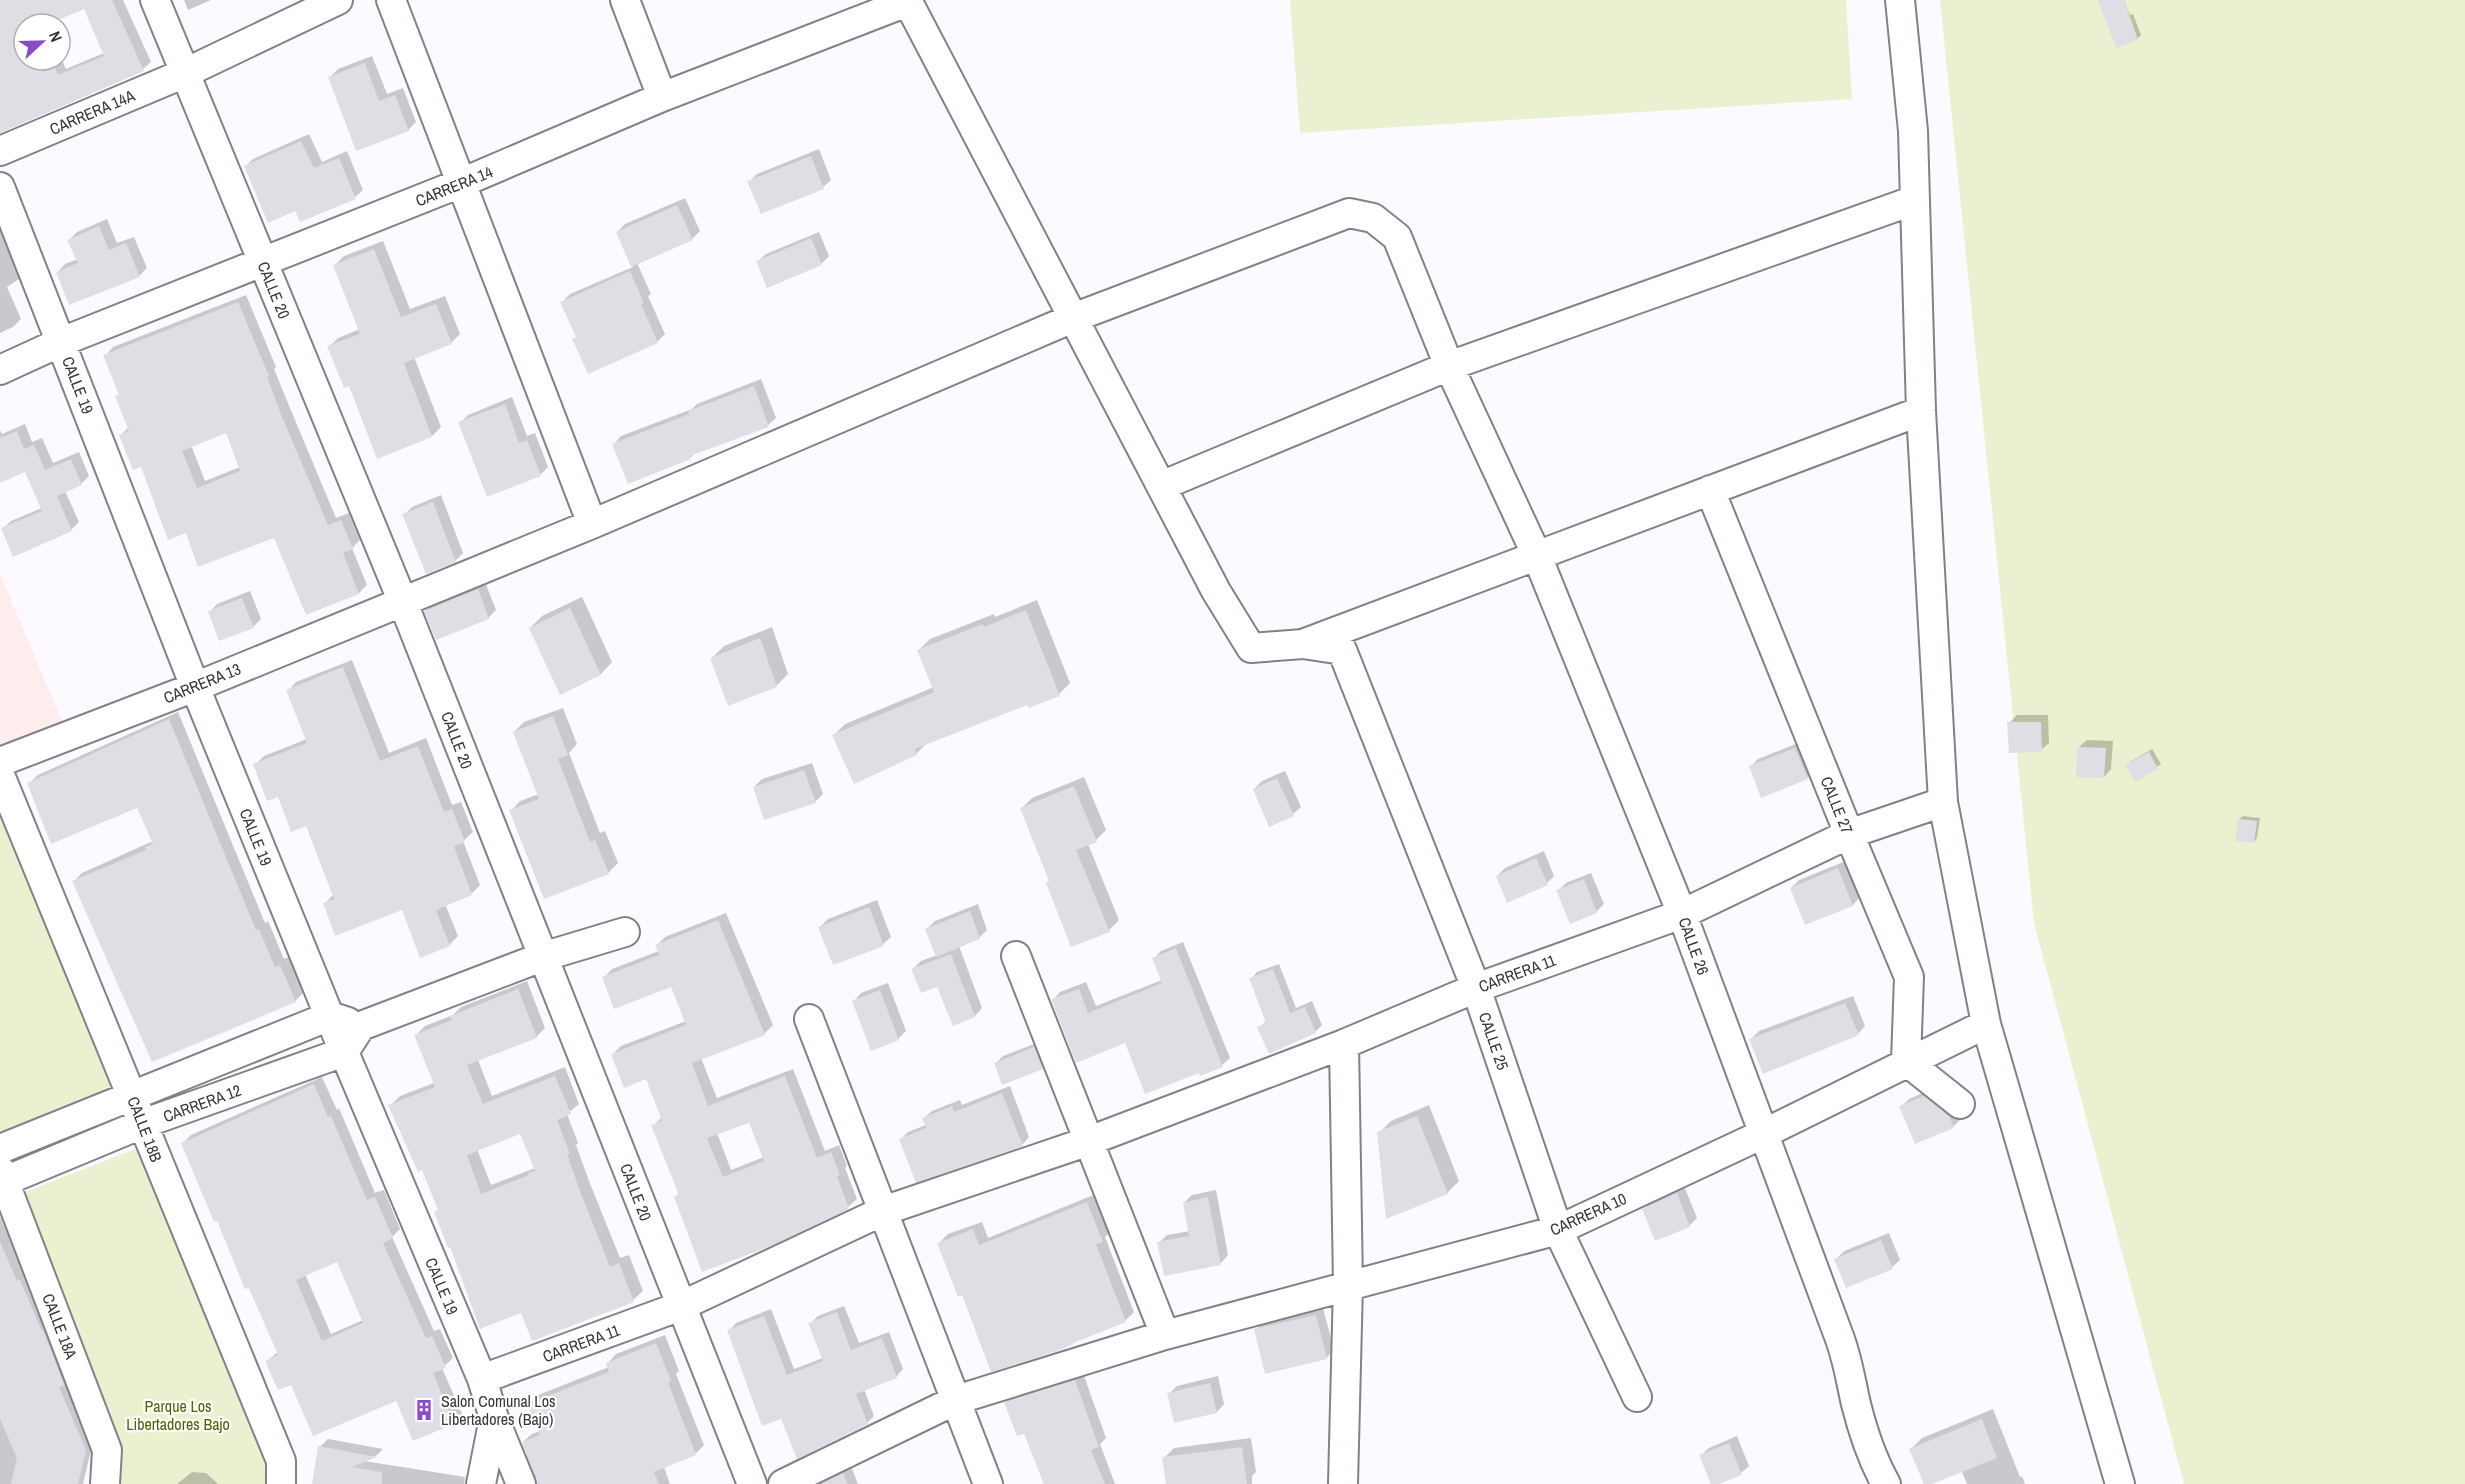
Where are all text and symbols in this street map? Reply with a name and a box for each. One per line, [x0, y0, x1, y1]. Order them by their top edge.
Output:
north arrow [12, 12, 72, 72]
text: N [44, 28, 68, 45]
street label: CARRERA 14A [46, 84, 138, 140]
street label: CARRERA 14 [412, 161, 496, 211]
street label: CALLE 20 [253, 258, 295, 322]
street label: CALLE 19 [57, 353, 99, 417]
street label: CARRERA 13 [160, 658, 244, 708]
street label: CALLE 20 [436, 708, 478, 772]
street label: CALLE 27 [1816, 773, 1858, 837]
street label: CALLE 19 [235, 805, 277, 869]
street label: CALLE 26 [1673, 914, 1715, 978]
street label: CARRERA 11 [1475, 949, 1559, 997]
street label: CALLE 25 [1474, 1009, 1514, 1073]
street label: CARRERA 12 [160, 1079, 244, 1127]
street label: CALLE 18B [122, 1093, 168, 1165]
street label: CALLE 20 [615, 1160, 657, 1224]
street label: CARRERA 10 [1546, 1187, 1630, 1241]
street label: CALLE 19 [420, 1254, 464, 1318]
street label: CALLE 18A [37, 1290, 83, 1362]
street label: CARRERA 11 [539, 1319, 623, 1367]
place label: Salon Comunal Los Libertadores (Bajo) [441, 1390, 556, 1430]
park label: Parque Los Libertadores Bajo [126, 1395, 230, 1435]
building icon: Salon Comunal Los Libertadores (Bajo) [412, 1398, 436, 1422]

